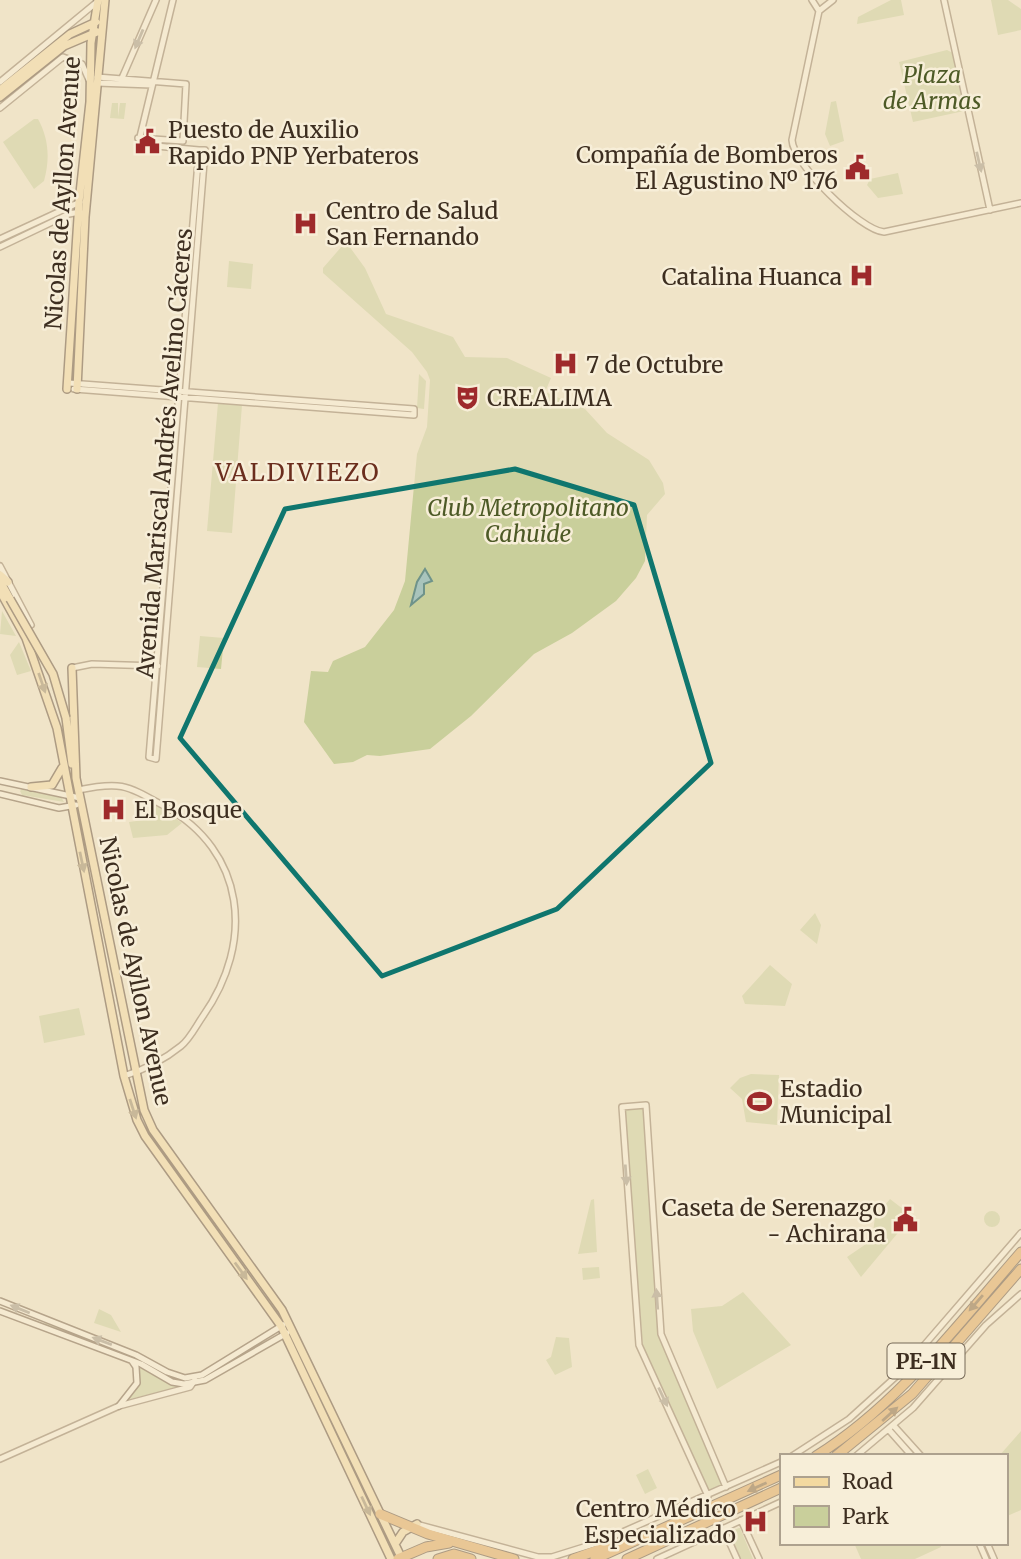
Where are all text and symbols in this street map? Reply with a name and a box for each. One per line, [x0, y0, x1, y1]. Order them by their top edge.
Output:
one-way arrow [133, 29, 145, 49]
street label: Nicolas de Ayllon Avenue [38, 55, 86, 331]
park label: Plaza de Armas [883, 60, 981, 115]
place label: Puesto de Auxilio Rapido PNP Yerbateros [168, 115, 419, 170]
public building icon: Puesto de Auxilio Rapido PNP Yerbateros [134, 128, 162, 156]
place label: Compañía de Bomberos El Agustino Nº 176 [576, 140, 838, 195]
one-way arrow [974, 151, 985, 173]
public building icon: Compañía de Bomberos El Agustino Nº 176 [844, 153, 872, 181]
place label: Centro de Salud San Fernando [326, 196, 499, 251]
hospital icon: Centro de Salud San Fernando [292, 209, 320, 237]
street label: Avenida Mariscal Andrés Avelino Cáceres [130, 227, 198, 680]
place label: Catalina Huanca [662, 262, 842, 291]
hospital icon: Catalina Huanca [848, 262, 876, 290]
hospital icon: 7 de Octubre [552, 350, 580, 378]
place label: 7 de Octubre [586, 350, 723, 379]
theatre icon: CREALIMA [453, 383, 481, 411]
place label: CREALIMA [487, 383, 613, 412]
district label: VALDIVIEZO [214, 457, 381, 488]
park label: Club Metropolitano Cahuide [427, 493, 629, 548]
one-way arrow [37, 673, 48, 694]
hospital icon: El Bosque [100, 795, 128, 823]
place label: El Bosque [134, 795, 242, 824]
street label: Nicolas de Ayllon Avenue [93, 834, 179, 1108]
one-way arrow [77, 851, 88, 873]
place label: Estadio Municipal [780, 1074, 892, 1129]
sports icon: Estadio Municipal [746, 1087, 774, 1115]
one-way arrow [128, 1099, 139, 1120]
one-way arrow [621, 1165, 632, 1187]
place label: Caseta de Serenazgo - Achirana [662, 1193, 886, 1248]
public building icon: Caseta de Serenazgo - Achirana [892, 1206, 920, 1234]
one-way arrow [234, 1262, 248, 1280]
one-way arrow [652, 1288, 663, 1310]
one-way arrow [969, 1295, 984, 1312]
one-way arrow [9, 1303, 30, 1314]
one-way arrow [92, 1336, 113, 1347]
road number: PE-1N [888, 1344, 964, 1378]
one-way arrow [658, 1387, 669, 1408]
one-way arrow [881, 1406, 898, 1422]
legend [780, 1454, 1007, 1545]
text: Road [842, 1468, 893, 1495]
one-way arrow [747, 1482, 767, 1493]
place label: Centro Médico Especializado [576, 1494, 736, 1549]
one-way arrow [361, 1496, 372, 1517]
text: Park [842, 1503, 889, 1530]
hospital icon: Centro Médico Especializado [742, 1507, 770, 1535]

